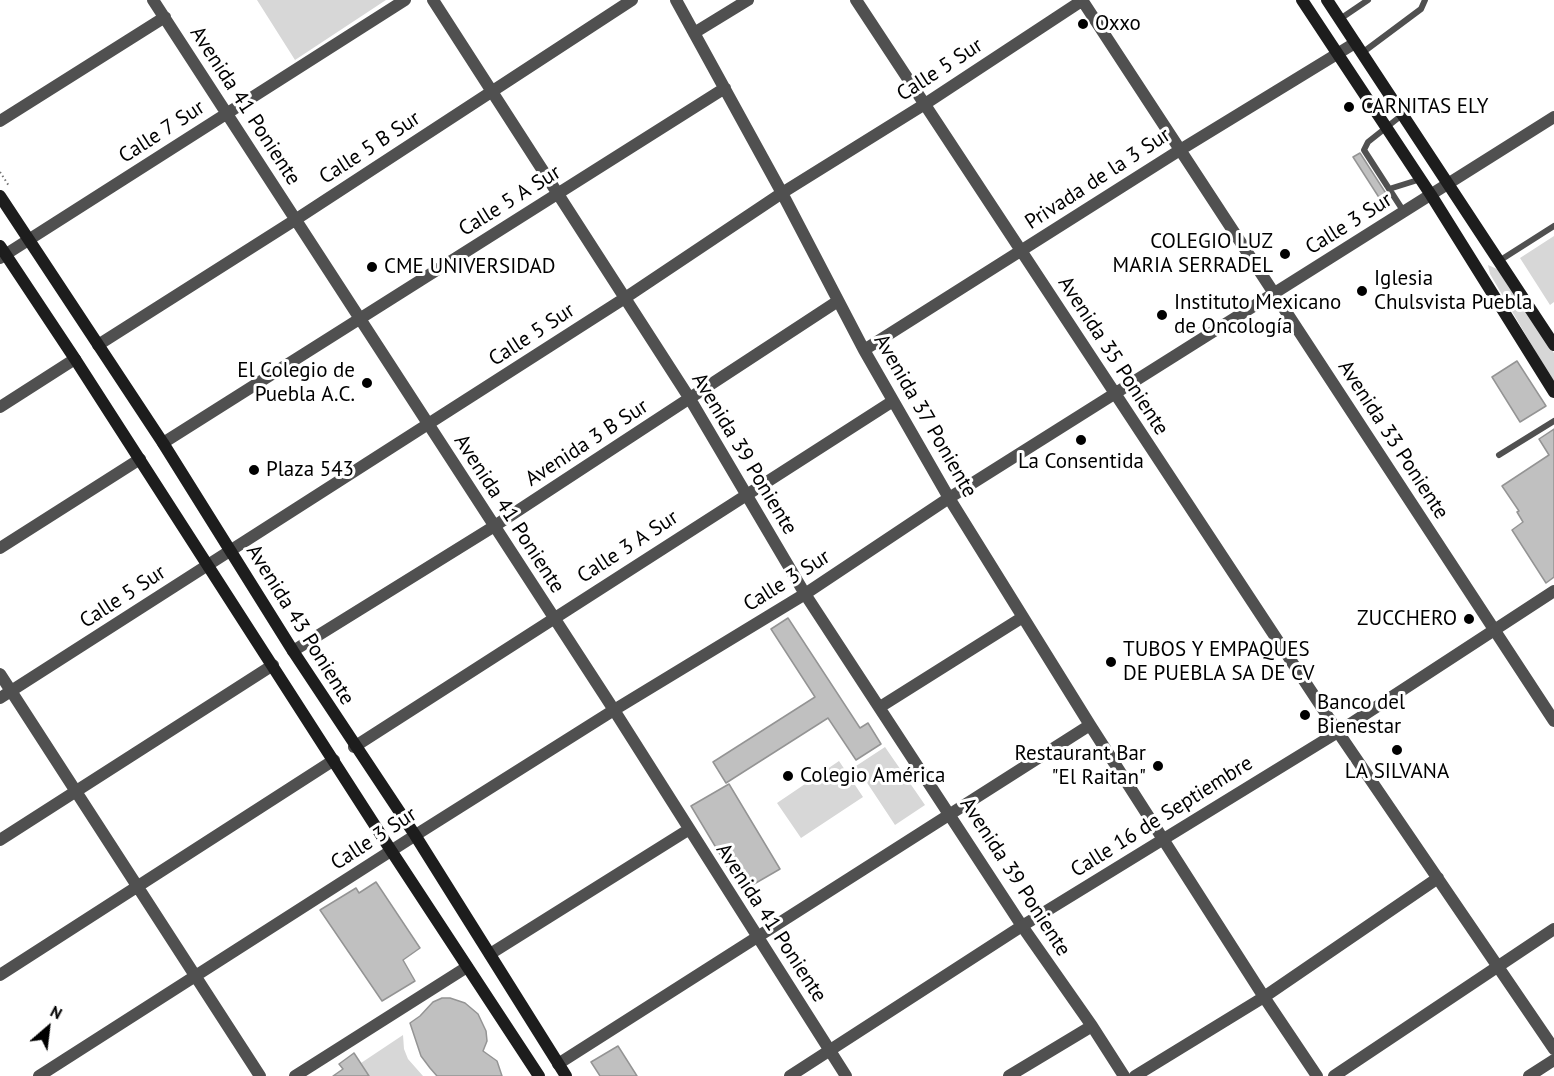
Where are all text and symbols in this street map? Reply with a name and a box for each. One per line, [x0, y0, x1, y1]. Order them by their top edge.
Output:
place label: Oxxo [1095, 11, 1141, 37]
marker: Oxxo [1076, 17, 1090, 31]
street label: Avenida 41 Poniente [184, 22, 306, 190]
street label: Calle 5 Sur [892, 33, 988, 107]
place label: CARNITAS ELY [1361, 94, 1488, 120]
street label: Calle 7 Sur [114, 95, 210, 169]
marker: CARNITAS ELY [1342, 100, 1356, 114]
street label: Calle 5 B Sur [315, 106, 425, 190]
street label: Privada de la 3 Sur [1021, 123, 1175, 235]
street label: Calle 5 A Sur [454, 160, 566, 242]
street label: Calle 3 Sur [1301, 188, 1397, 260]
place label: COLEGIO LUZ MARIA SERRADEL [1113, 229, 1273, 279]
marker: COLEGIO LUZ MARIA SERRADEL [1278, 247, 1292, 261]
place label: CME UNIVERSIDAD [384, 254, 556, 280]
marker: CME UNIVERSIDAD [365, 260, 379, 274]
place label: Iglesia Chulsvista Puebla [1374, 266, 1532, 316]
street label: Avenida 35 Poniente [1052, 272, 1174, 440]
marker: Iglesia Chulsvista Puebla [1355, 284, 1369, 298]
place label: Instituto Mexicano de Oncología [1174, 290, 1341, 340]
street label: Calle 5 Sur [484, 298, 580, 372]
marker: Instituto Mexicano de Oncología [1155, 308, 1169, 322]
street label: Avenida 37 Poniente [868, 330, 982, 502]
street label: Avenida 33 Poniente [1332, 356, 1454, 524]
place label: El Colegio de Puebla A.C. [237, 358, 355, 408]
street label: Avenida 39 Poniente [686, 369, 802, 539]
marker: El Colegio de Puebla A.C. [360, 376, 374, 390]
street label: Avenida 3 B Sur [521, 394, 653, 492]
street label: Avenida 41 Poniente [448, 430, 570, 598]
marker: La Consentida [1074, 433, 1088, 447]
place label: La Consentida [1018, 449, 1144, 475]
place label: Plaza 543 [266, 457, 354, 483]
marker: Plaza 543 [247, 463, 261, 477]
street label: Calle 3 A Sur [573, 505, 683, 589]
street label: Avenida 43 Poniente [241, 540, 359, 710]
street label: Calle 3 Sur [739, 545, 835, 617]
street label: Calle 5 Sur [75, 560, 171, 634]
place label: ZUCCHERO [1357, 606, 1457, 632]
marker: ZUCCHERO [1462, 612, 1476, 626]
place label: TUBOS Y EMPAQUES DE PUEBLA SA DE CV [1123, 637, 1314, 687]
marker: TUBOS Y EMPAQUES DE PUEBLA SA DE CV [1104, 655, 1118, 669]
place label: Banco del Bienestar [1317, 690, 1405, 740]
marker: Banco del Bienestar [1298, 708, 1312, 722]
place label: Restaurant Bar "El Raitan" [1015, 741, 1146, 791]
marker: LA SILVANA [1390, 743, 1404, 757]
street label: Calle 16 de Septiembre [1067, 751, 1257, 883]
marker: Restaurant Bar "El Raitan" [1151, 759, 1165, 773]
place label: LA SILVANA [1345, 759, 1449, 785]
place label: Colegio América [800, 763, 946, 789]
marker: Colegio América [781, 769, 795, 783]
street label: Avenida 39 Poniente [954, 793, 1076, 961]
street label: Calle 3 Sur [326, 802, 422, 876]
street label: Avenida 41 Poniente [710, 839, 832, 1007]
north arrow [18, 998, 78, 1058]
text: N [47, 1001, 66, 1023]

